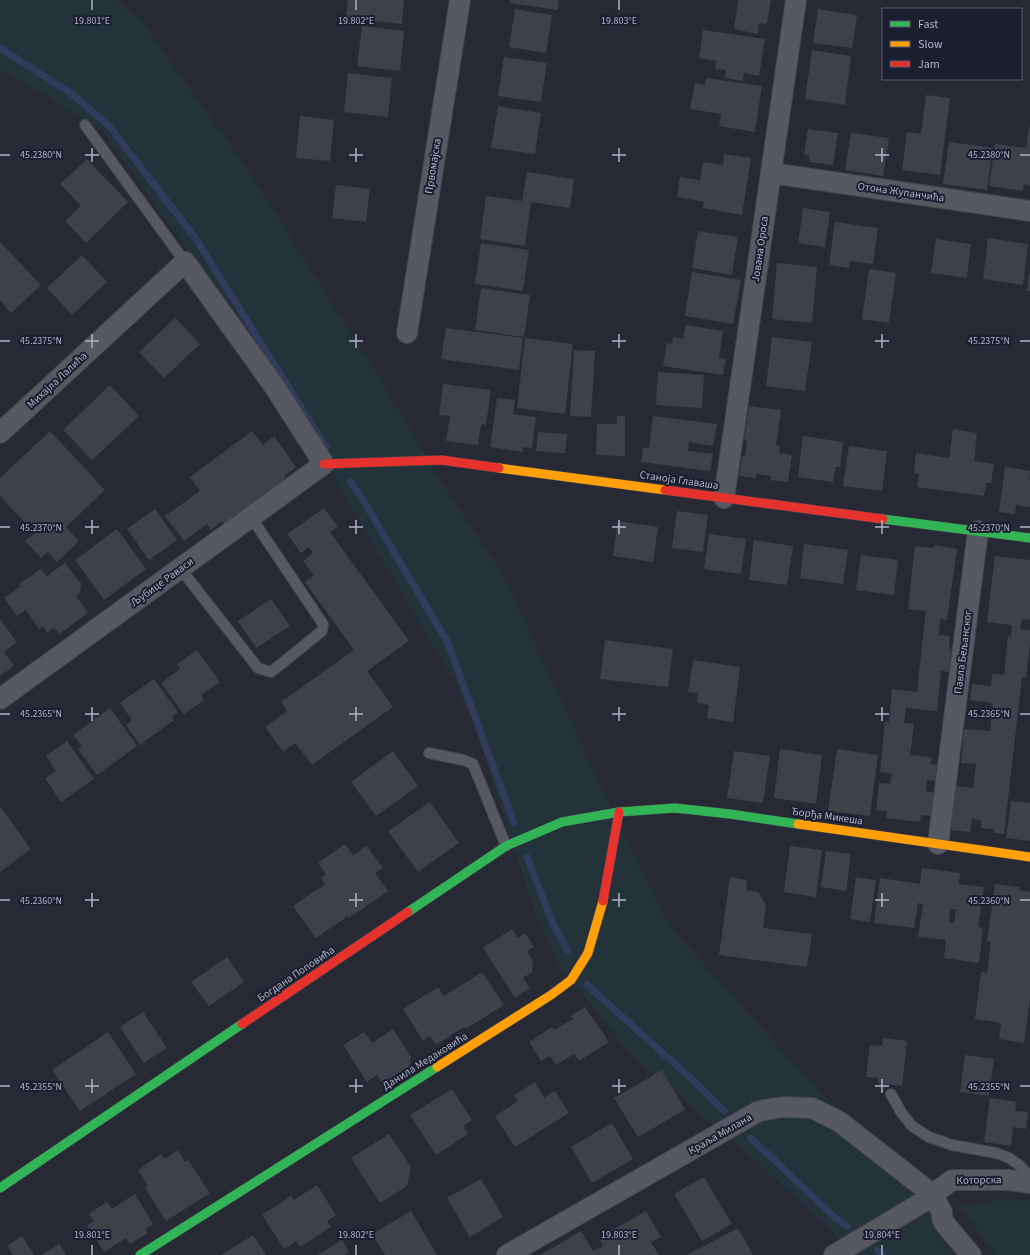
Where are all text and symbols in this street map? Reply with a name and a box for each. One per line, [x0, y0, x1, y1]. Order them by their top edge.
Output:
legend [882, 8, 1022, 80]
text: 19.801°E [74, 14, 110, 28]
text: 19.802°E [338, 14, 374, 28]
text: 19.803°E [601, 14, 637, 28]
text: Fast [918, 16, 938, 33]
text: Slow [918, 36, 943, 53]
text: Jam [918, 56, 940, 73]
street label: Првомајска [421, 137, 445, 195]
text: 45.2380°N [20, 148, 62, 162]
text: 45.2380°N [968, 148, 1010, 162]
street label: Отона Жупанчића [857, 178, 945, 206]
street label: Јована Ороса [748, 215, 772, 283]
text: 45.2375°N [20, 334, 62, 348]
text: 45.2375°N [968, 334, 1010, 348]
street label: Михајла Лалића [24, 348, 90, 412]
street label: Станоја Главаша [639, 467, 719, 493]
text: 45.2370°N [20, 521, 62, 535]
text: 45.2370°N [968, 521, 1010, 535]
street label: Љубице Раваси [127, 554, 197, 610]
street label: Павла Бељанског [950, 609, 976, 695]
text: 45.2365°N [20, 707, 62, 721]
text: 45.2365°N [968, 707, 1010, 721]
street label: Ђорђа Микеша [790, 804, 864, 828]
text: 45.2360°N [20, 894, 62, 908]
text: 45.2360°N [968, 894, 1010, 908]
street label: Богдана Поповића [254, 943, 338, 1005]
street label: Данила Медаковића [379, 1029, 471, 1093]
text: 45.2355°N [20, 1080, 62, 1094]
text: 45.2355°N [968, 1080, 1010, 1094]
street label: Краља Милана [685, 1110, 755, 1158]
street label: Которска [956, 1172, 1002, 1188]
text: 19.801°E [74, 1228, 110, 1242]
text: 19.802°E [338, 1228, 374, 1242]
text: 19.803°E [601, 1228, 637, 1242]
text: 19.804°E [864, 1228, 900, 1242]

